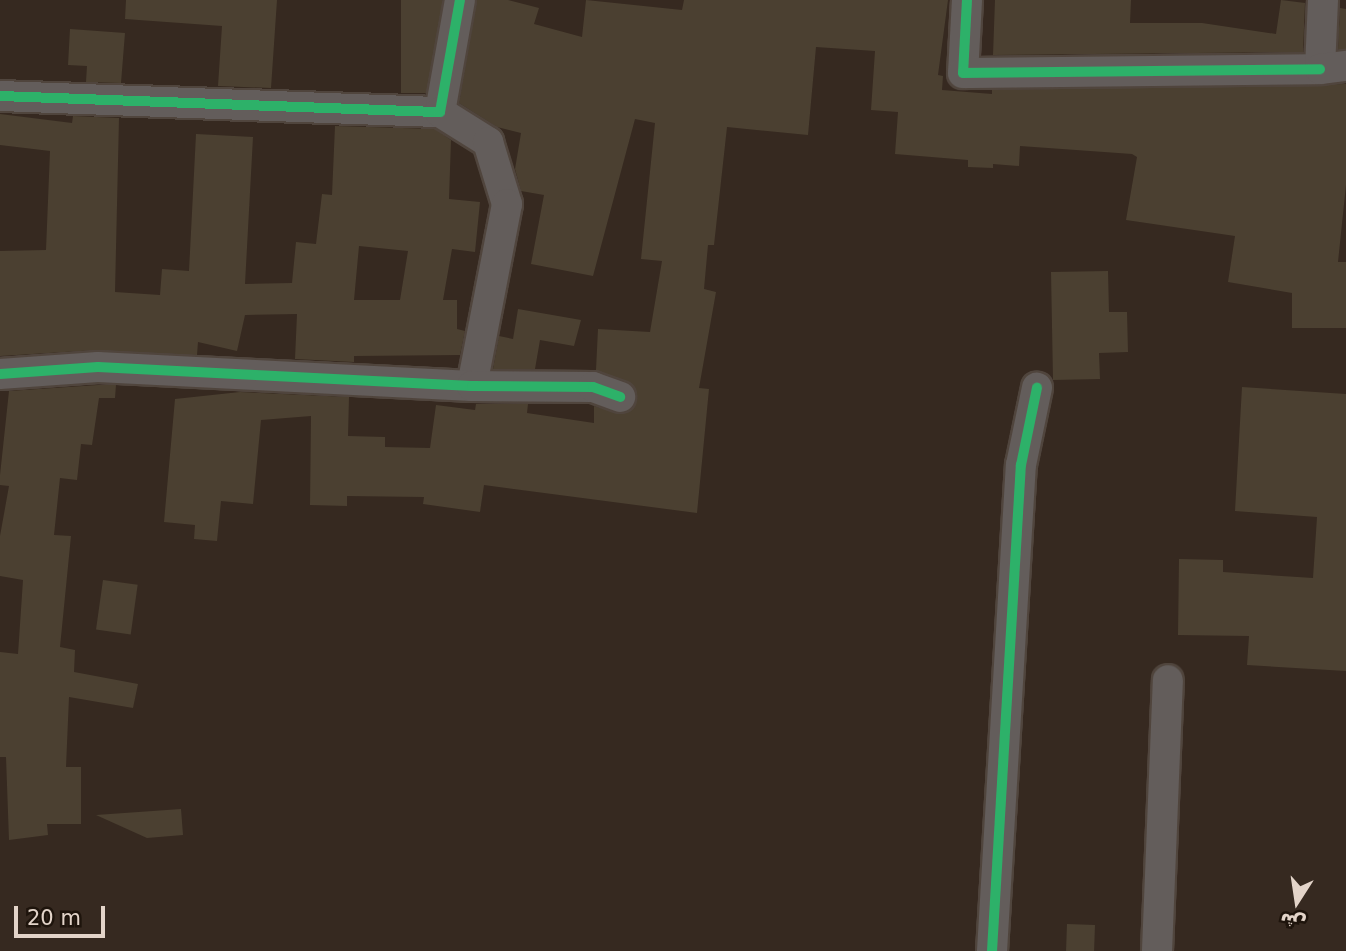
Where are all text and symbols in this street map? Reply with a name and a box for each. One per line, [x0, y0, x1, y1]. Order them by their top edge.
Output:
north arrow [1262, 867, 1332, 937]
scale bar [18, 892, 108, 936]
text: 20 m [27, 906, 81, 930]
text: ش [1278, 909, 1308, 936]

